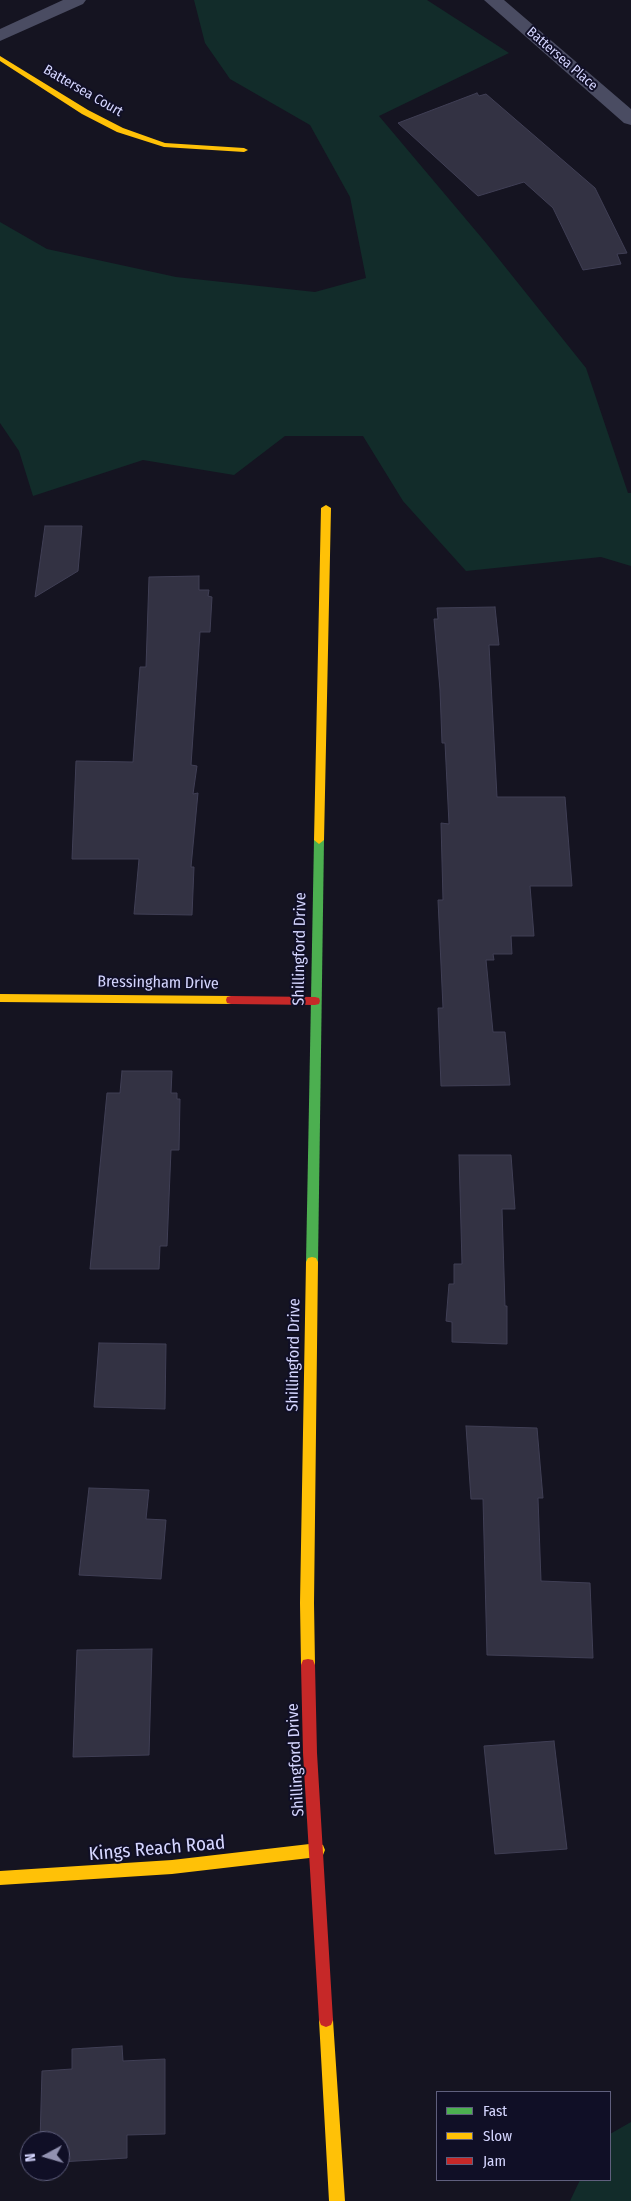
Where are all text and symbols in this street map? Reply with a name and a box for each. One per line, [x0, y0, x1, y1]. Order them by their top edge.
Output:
street label: Battersea Place [523, 24, 601, 94]
street label: Battersea Court [40, 61, 126, 121]
street label: Shillingford Drive [289, 892, 311, 1006]
street label: Bressingham Drive [97, 972, 219, 994]
street label: Shillingford Drive [283, 1298, 305, 1412]
street label: Shillingford Drive [283, 1703, 309, 1817]
street label: Kings Reach Road [88, 1832, 226, 1866]
legend [436, 2091, 611, 2181]
text: Fast [483, 2102, 507, 2120]
text: Slow [483, 2127, 512, 2145]
north arrow [20, 2131, 70, 2181]
text: N [22, 2152, 39, 2163]
text: Jam [483, 2152, 506, 2170]

